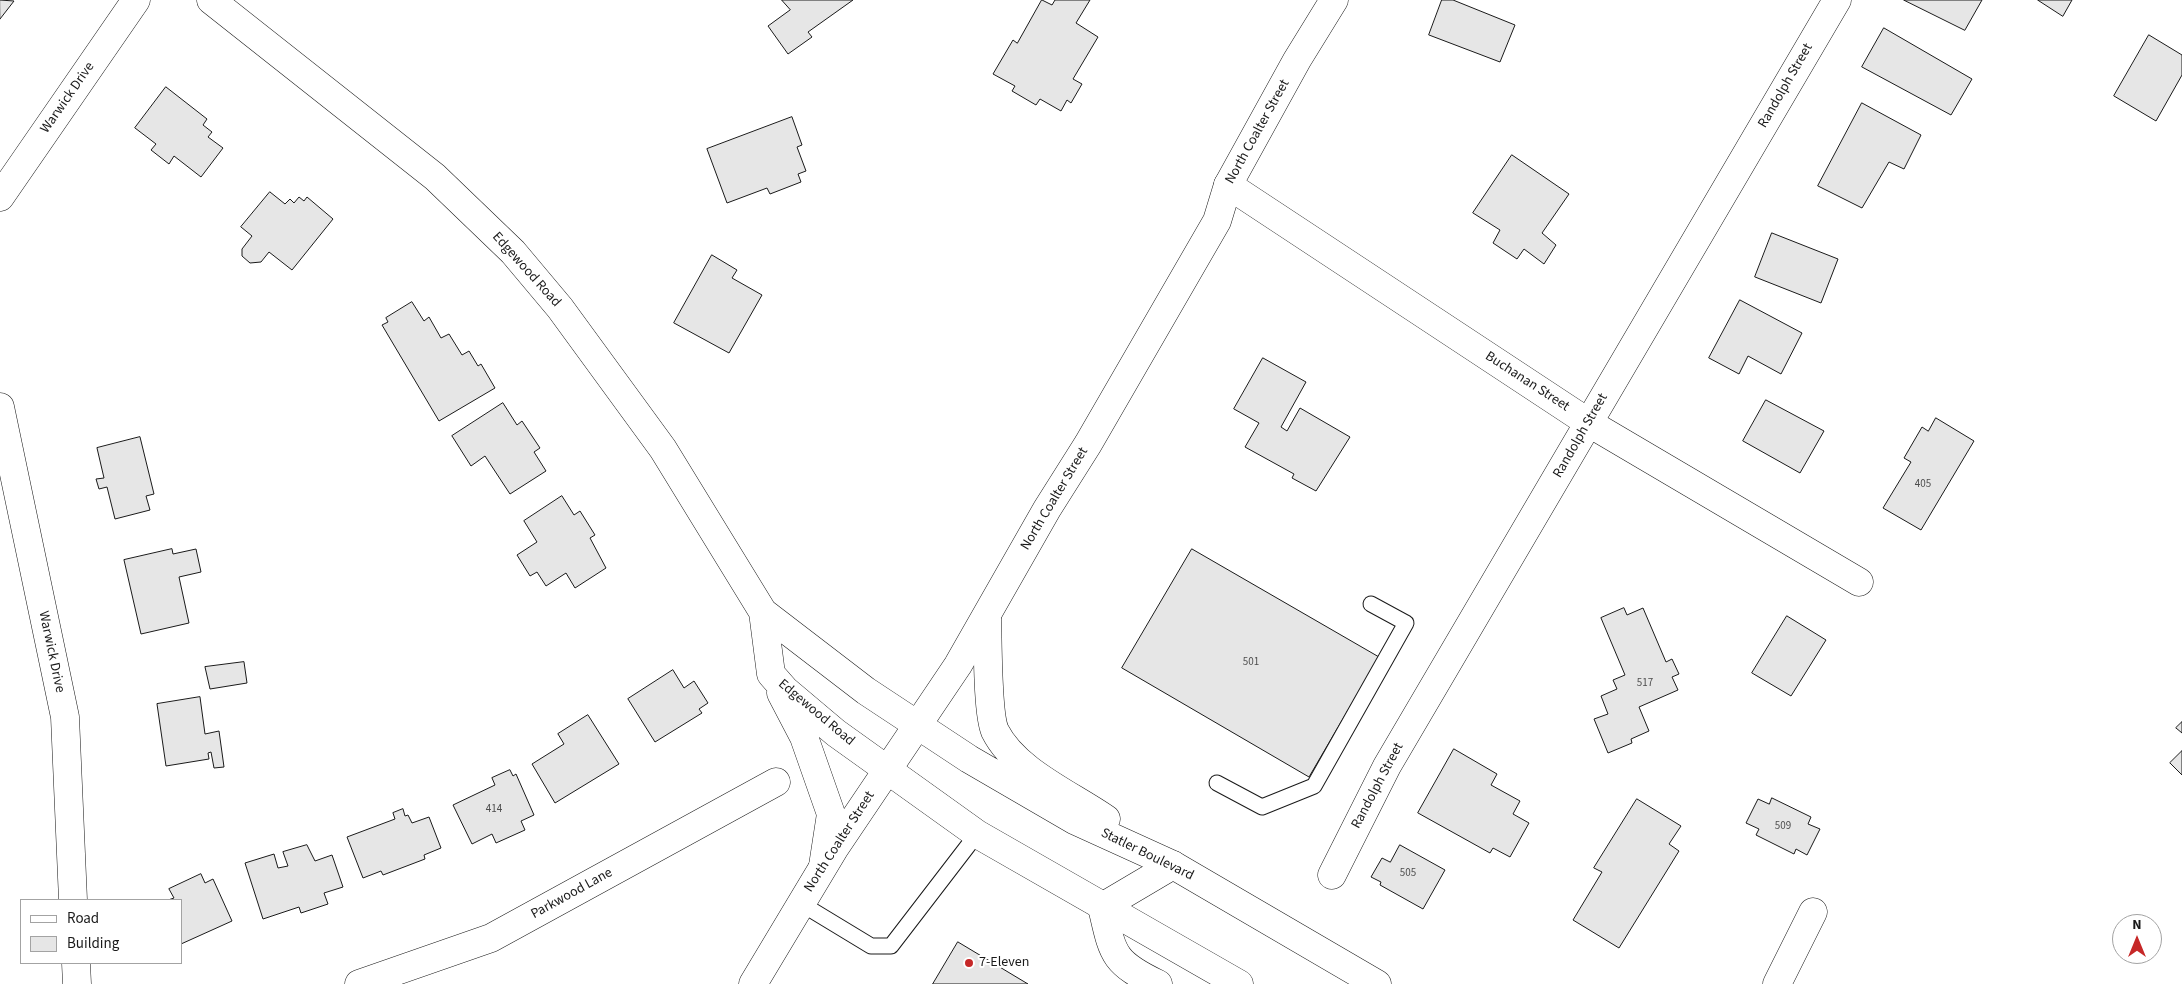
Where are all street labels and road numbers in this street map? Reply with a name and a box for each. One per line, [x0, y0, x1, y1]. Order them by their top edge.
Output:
street label: Randolph Street [1755, 41, 1817, 131]
street label: Warwick Drive [37, 59, 99, 137]
street label: North Coalter Street [1222, 77, 1294, 187]
street label: Edgewood Road [488, 229, 564, 311]
street label: Buchanan Street [1482, 348, 1572, 416]
street label: Randolph Street [1550, 391, 1612, 481]
street label: North Coalter Street [1018, 445, 1092, 553]
street label: Warwick Drive [34, 610, 68, 694]
street label: Edgewood Road [774, 676, 858, 750]
street label: Randolph Street [1348, 740, 1408, 832]
street label: North Coalter Street [801, 788, 879, 896]
street label: Statler Boulevard [1098, 825, 1196, 885]
street label: Parkwood Lane [528, 865, 616, 923]

